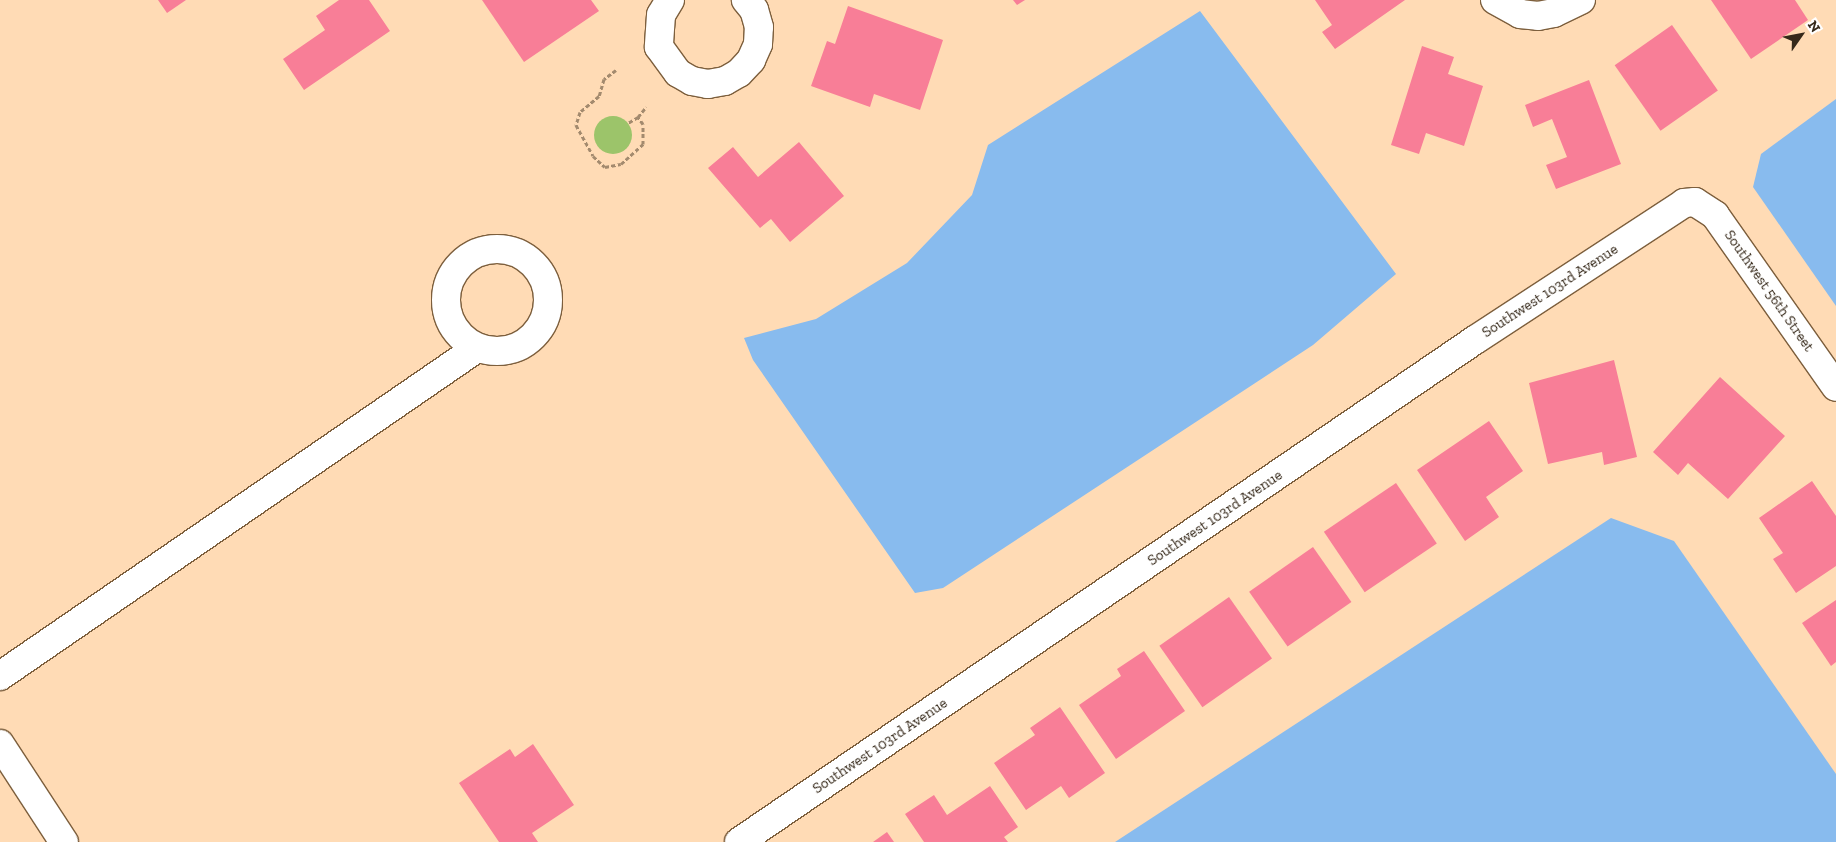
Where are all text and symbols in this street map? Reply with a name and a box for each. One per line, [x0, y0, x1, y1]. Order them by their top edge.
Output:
north arrow [1776, 10, 1826, 60]
text: N [1804, 17, 1824, 36]
street label: Southwest 56th Street [1720, 227, 1818, 355]
street label: Southwest 103rd Avenue [1478, 240, 1622, 342]
street label: Southwest 103rd Avenue [1144, 466, 1286, 570]
street label: Southwest 103rd Avenue [809, 694, 951, 798]

